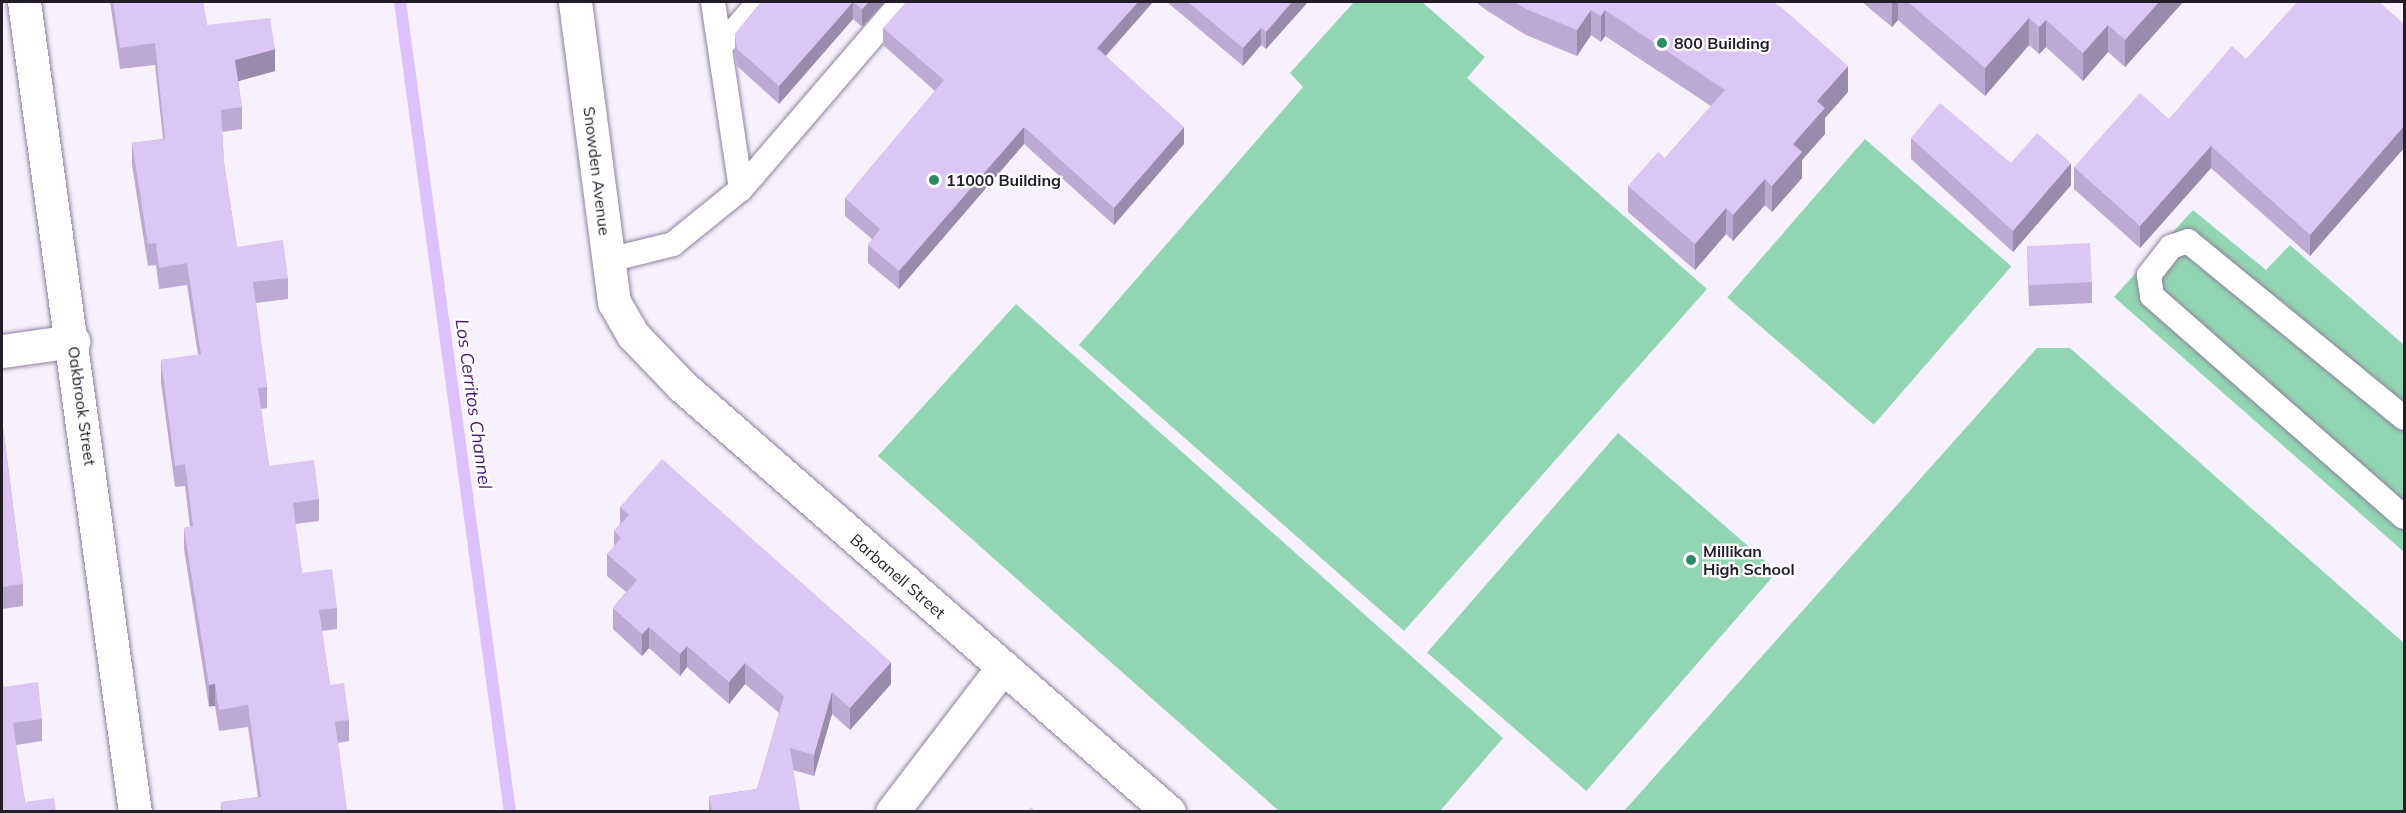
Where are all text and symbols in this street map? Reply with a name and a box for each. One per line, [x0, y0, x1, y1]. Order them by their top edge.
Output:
place label: 800 Building [1674, 33, 1770, 53]
marker: 800 Building [1655, 36, 1669, 50]
street label: Snowden Avenue [580, 105, 614, 237]
place label: 11000 Building [946, 170, 1061, 190]
marker: 11000 Building [927, 173, 941, 187]
water label: Los Cerritos Channel [450, 318, 496, 490]
street label: Oakbrook Street [64, 345, 100, 467]
street label: Barbanell Street [847, 530, 949, 622]
place label: Millikan High School [1703, 541, 1795, 579]
marker: Millikan High School [1684, 553, 1698, 567]

